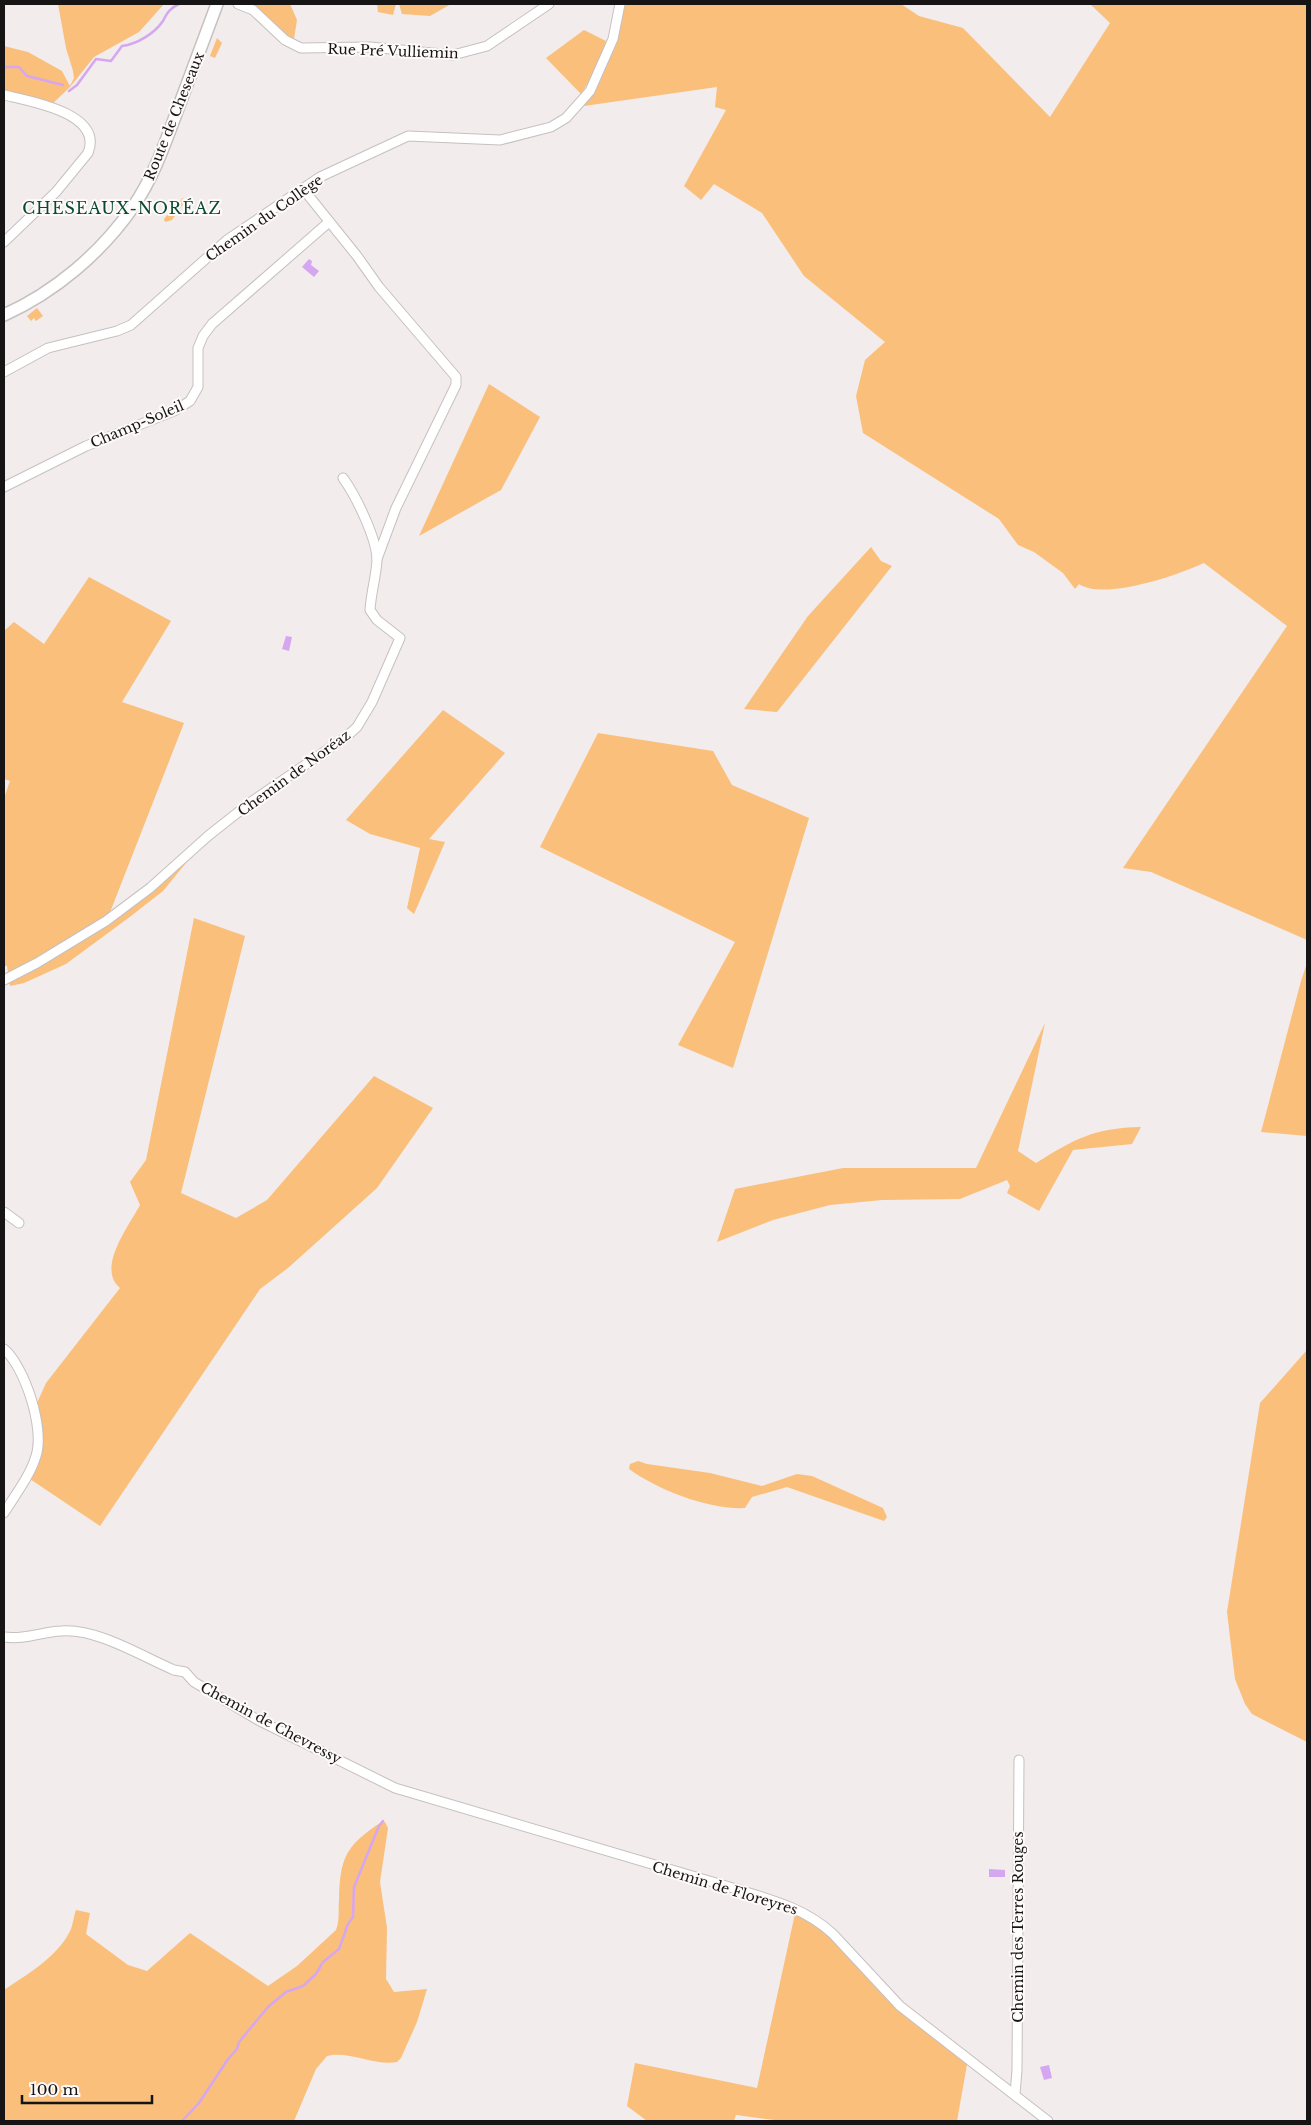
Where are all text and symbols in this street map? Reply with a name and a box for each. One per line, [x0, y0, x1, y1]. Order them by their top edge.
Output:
street label: Rue Pré Vulliemin [327, 40, 459, 62]
street label: Route de Cheseaux [140, 49, 208, 183]
street label: Chemin du Collège [202, 171, 326, 265]
district label: CHESEAUX-NORÉAZ [22, 198, 222, 218]
street label: Champ-Soleil [88, 396, 187, 452]
street label: Chemin de Noréaz [234, 726, 354, 820]
street label: Chemin de Chevressy [197, 1678, 345, 1768]
street label: Chemin des Terres Rouges [1009, 1831, 1027, 2023]
street label: Chemin de Floreyres [650, 1857, 800, 1919]
scale bar [22, 2072, 152, 2104]
text: 100 m [30, 2080, 79, 2099]

